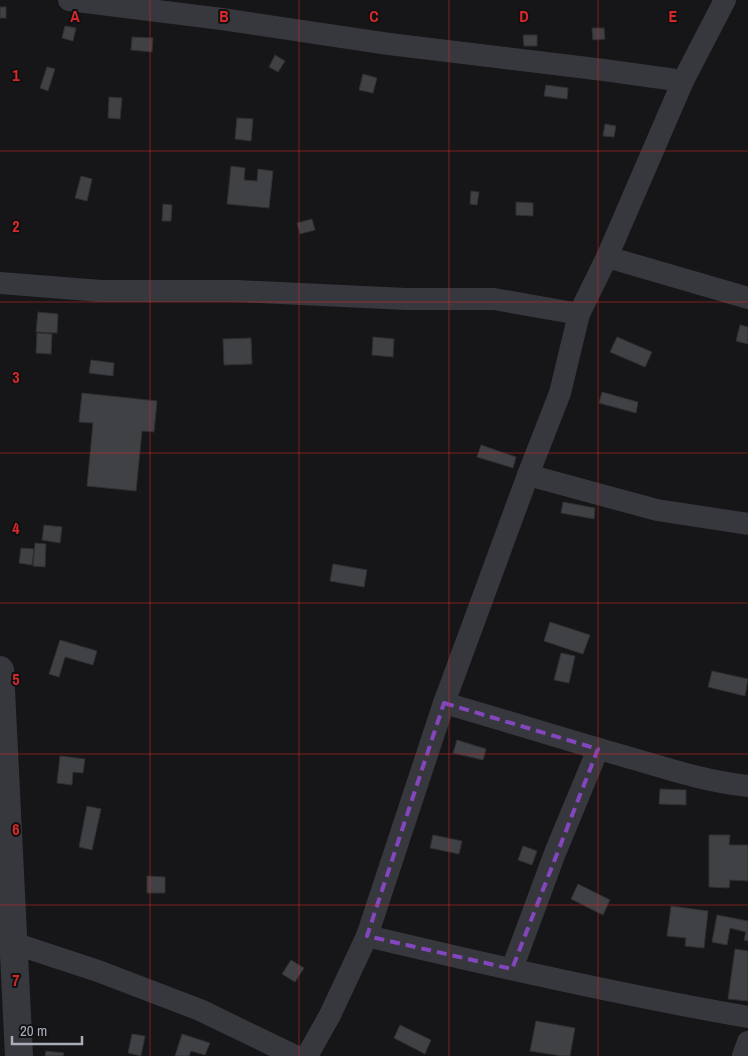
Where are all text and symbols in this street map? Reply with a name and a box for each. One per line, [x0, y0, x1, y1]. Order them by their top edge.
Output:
text: A [70, 5, 80, 27]
text: B [219, 5, 229, 27]
text: C [369, 5, 379, 27]
text: D [519, 5, 529, 27]
text: E [669, 5, 678, 27]
text: 1 [12, 64, 20, 86]
text: 2 [12, 215, 20, 237]
text: 3 [12, 366, 20, 388]
text: 4 [12, 517, 20, 539]
text: 5 [12, 668, 20, 690]
text: 6 [12, 818, 20, 840]
text: 7 [12, 969, 20, 991]
scale bar [12, 1014, 82, 1046]
text: 20 m [20, 1020, 47, 1041]

